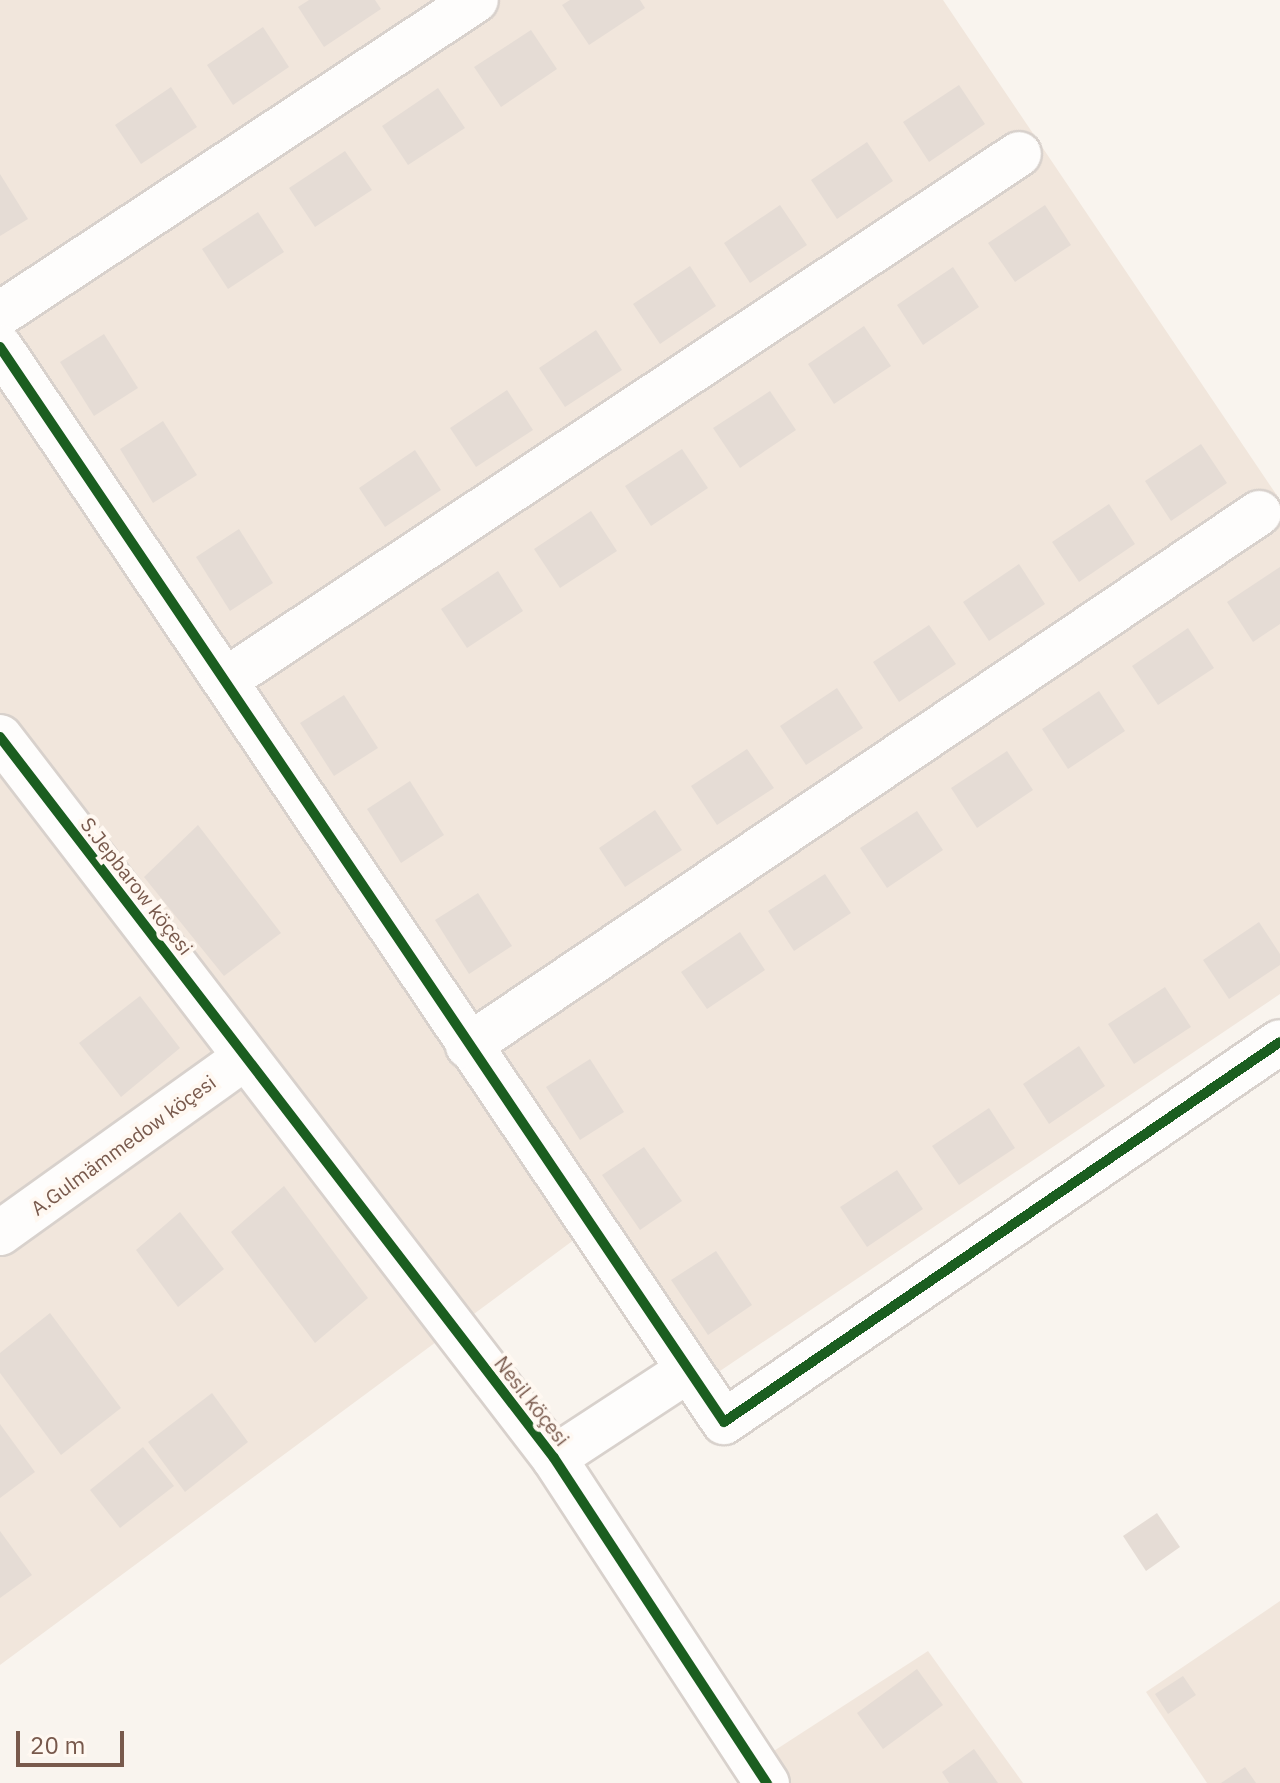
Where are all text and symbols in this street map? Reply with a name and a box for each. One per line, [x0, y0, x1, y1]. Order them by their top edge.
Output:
street label: S.Jepbarow köçesi [76, 813, 198, 959]
street label: A.Gulmämmedow köçesi [26, 1070, 220, 1220]
street label: Nesil köçesi [490, 1351, 574, 1451]
scale bar [20, 1715, 128, 1765]
text: 20 m [30, 1729, 85, 1761]

